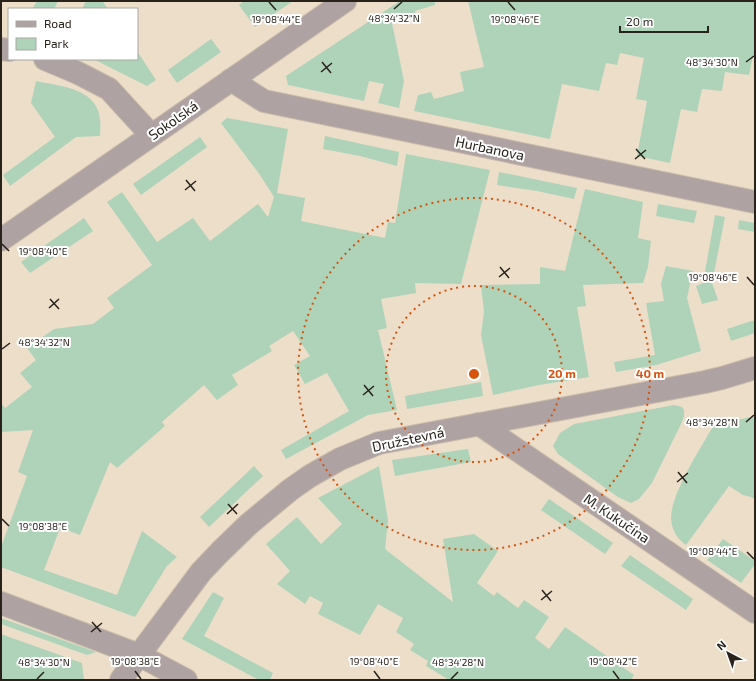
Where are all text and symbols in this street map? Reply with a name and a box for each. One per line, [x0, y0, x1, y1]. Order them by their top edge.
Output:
legend [8, 8, 138, 60]
scale bar [620, 8, 708, 34]
text: 48°34'32"N [368, 12, 420, 24]
text: 19°08'44"E [252, 13, 301, 25]
text: 19°08'46"E [491, 13, 540, 25]
text: 20 m [626, 14, 653, 28]
text: Road [44, 16, 72, 30]
text: Park [44, 36, 69, 50]
text: 48°34'30"N [686, 56, 738, 68]
street label: Sokolská [145, 97, 201, 143]
street label: Hurbanova [454, 132, 526, 164]
text: 19°08'40"E [19, 245, 68, 257]
text: 19°08'46"E [689, 271, 738, 283]
text: 48°34'32"N [18, 336, 70, 348]
text: 20 m [548, 366, 576, 380]
text: 40 m [636, 366, 664, 380]
centre of rings [467, 367, 481, 381]
text: 48°34'28"N [686, 416, 738, 428]
street label: Družstevná [370, 423, 446, 455]
street label: M. Kukučína [581, 490, 653, 546]
text: 19°08'38"E [19, 520, 68, 532]
text: 19°08'44"E [689, 545, 738, 557]
north arrow [708, 633, 748, 673]
text: N [714, 638, 728, 653]
text: 19°08'38"E [111, 655, 160, 667]
text: 19°08'40"E [350, 655, 399, 667]
text: 19°08'42"E [589, 655, 638, 667]
text: 48°34'30"N [18, 656, 70, 668]
text: 48°34'28"N [432, 656, 484, 668]

